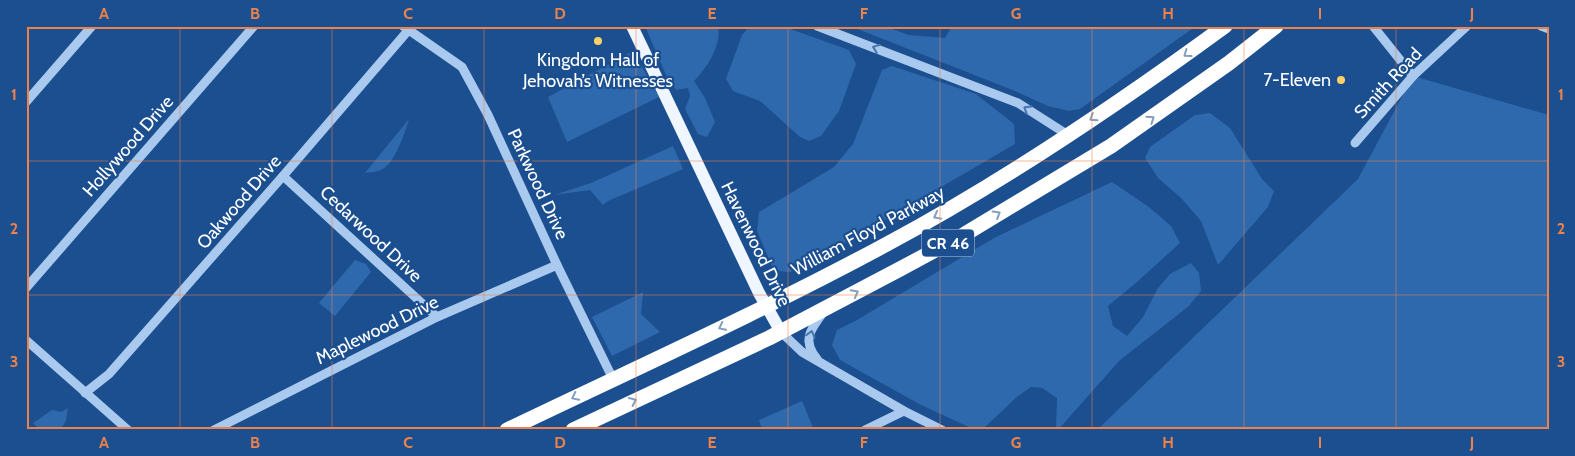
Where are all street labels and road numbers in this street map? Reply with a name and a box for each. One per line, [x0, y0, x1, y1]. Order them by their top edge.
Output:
street label: Smith Road [1350, 43, 1426, 123]
street label: Hollywood Drive [78, 91, 178, 201]
street label: Parkwood Drive [503, 125, 573, 243]
street label: Oakwood Drive [192, 150, 286, 254]
street label: Havenwood Drive [716, 178, 796, 310]
street label: Cedarwood Drive [315, 181, 427, 287]
street label: William Floyd Parkway [788, 181, 948, 281]
road number: CR 46 [922, 230, 974, 256]
street label: Maplewood Drive [312, 291, 442, 369]

